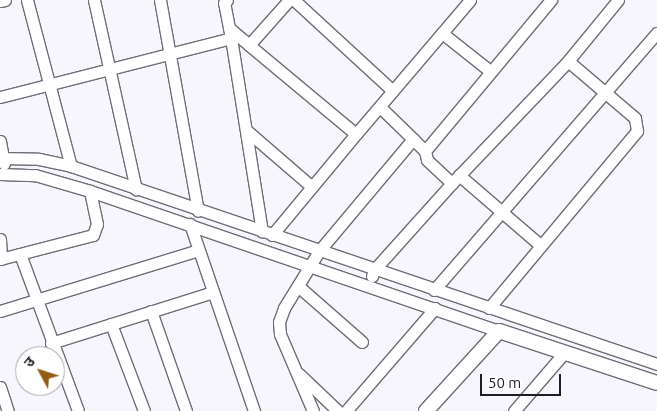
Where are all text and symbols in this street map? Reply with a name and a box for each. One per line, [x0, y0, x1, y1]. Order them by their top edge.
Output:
north arrow [15, 346, 65, 396]
text: उ [21, 354, 38, 370]
scale bar [482, 364, 563, 396]
text: 50 m [488, 374, 521, 391]

